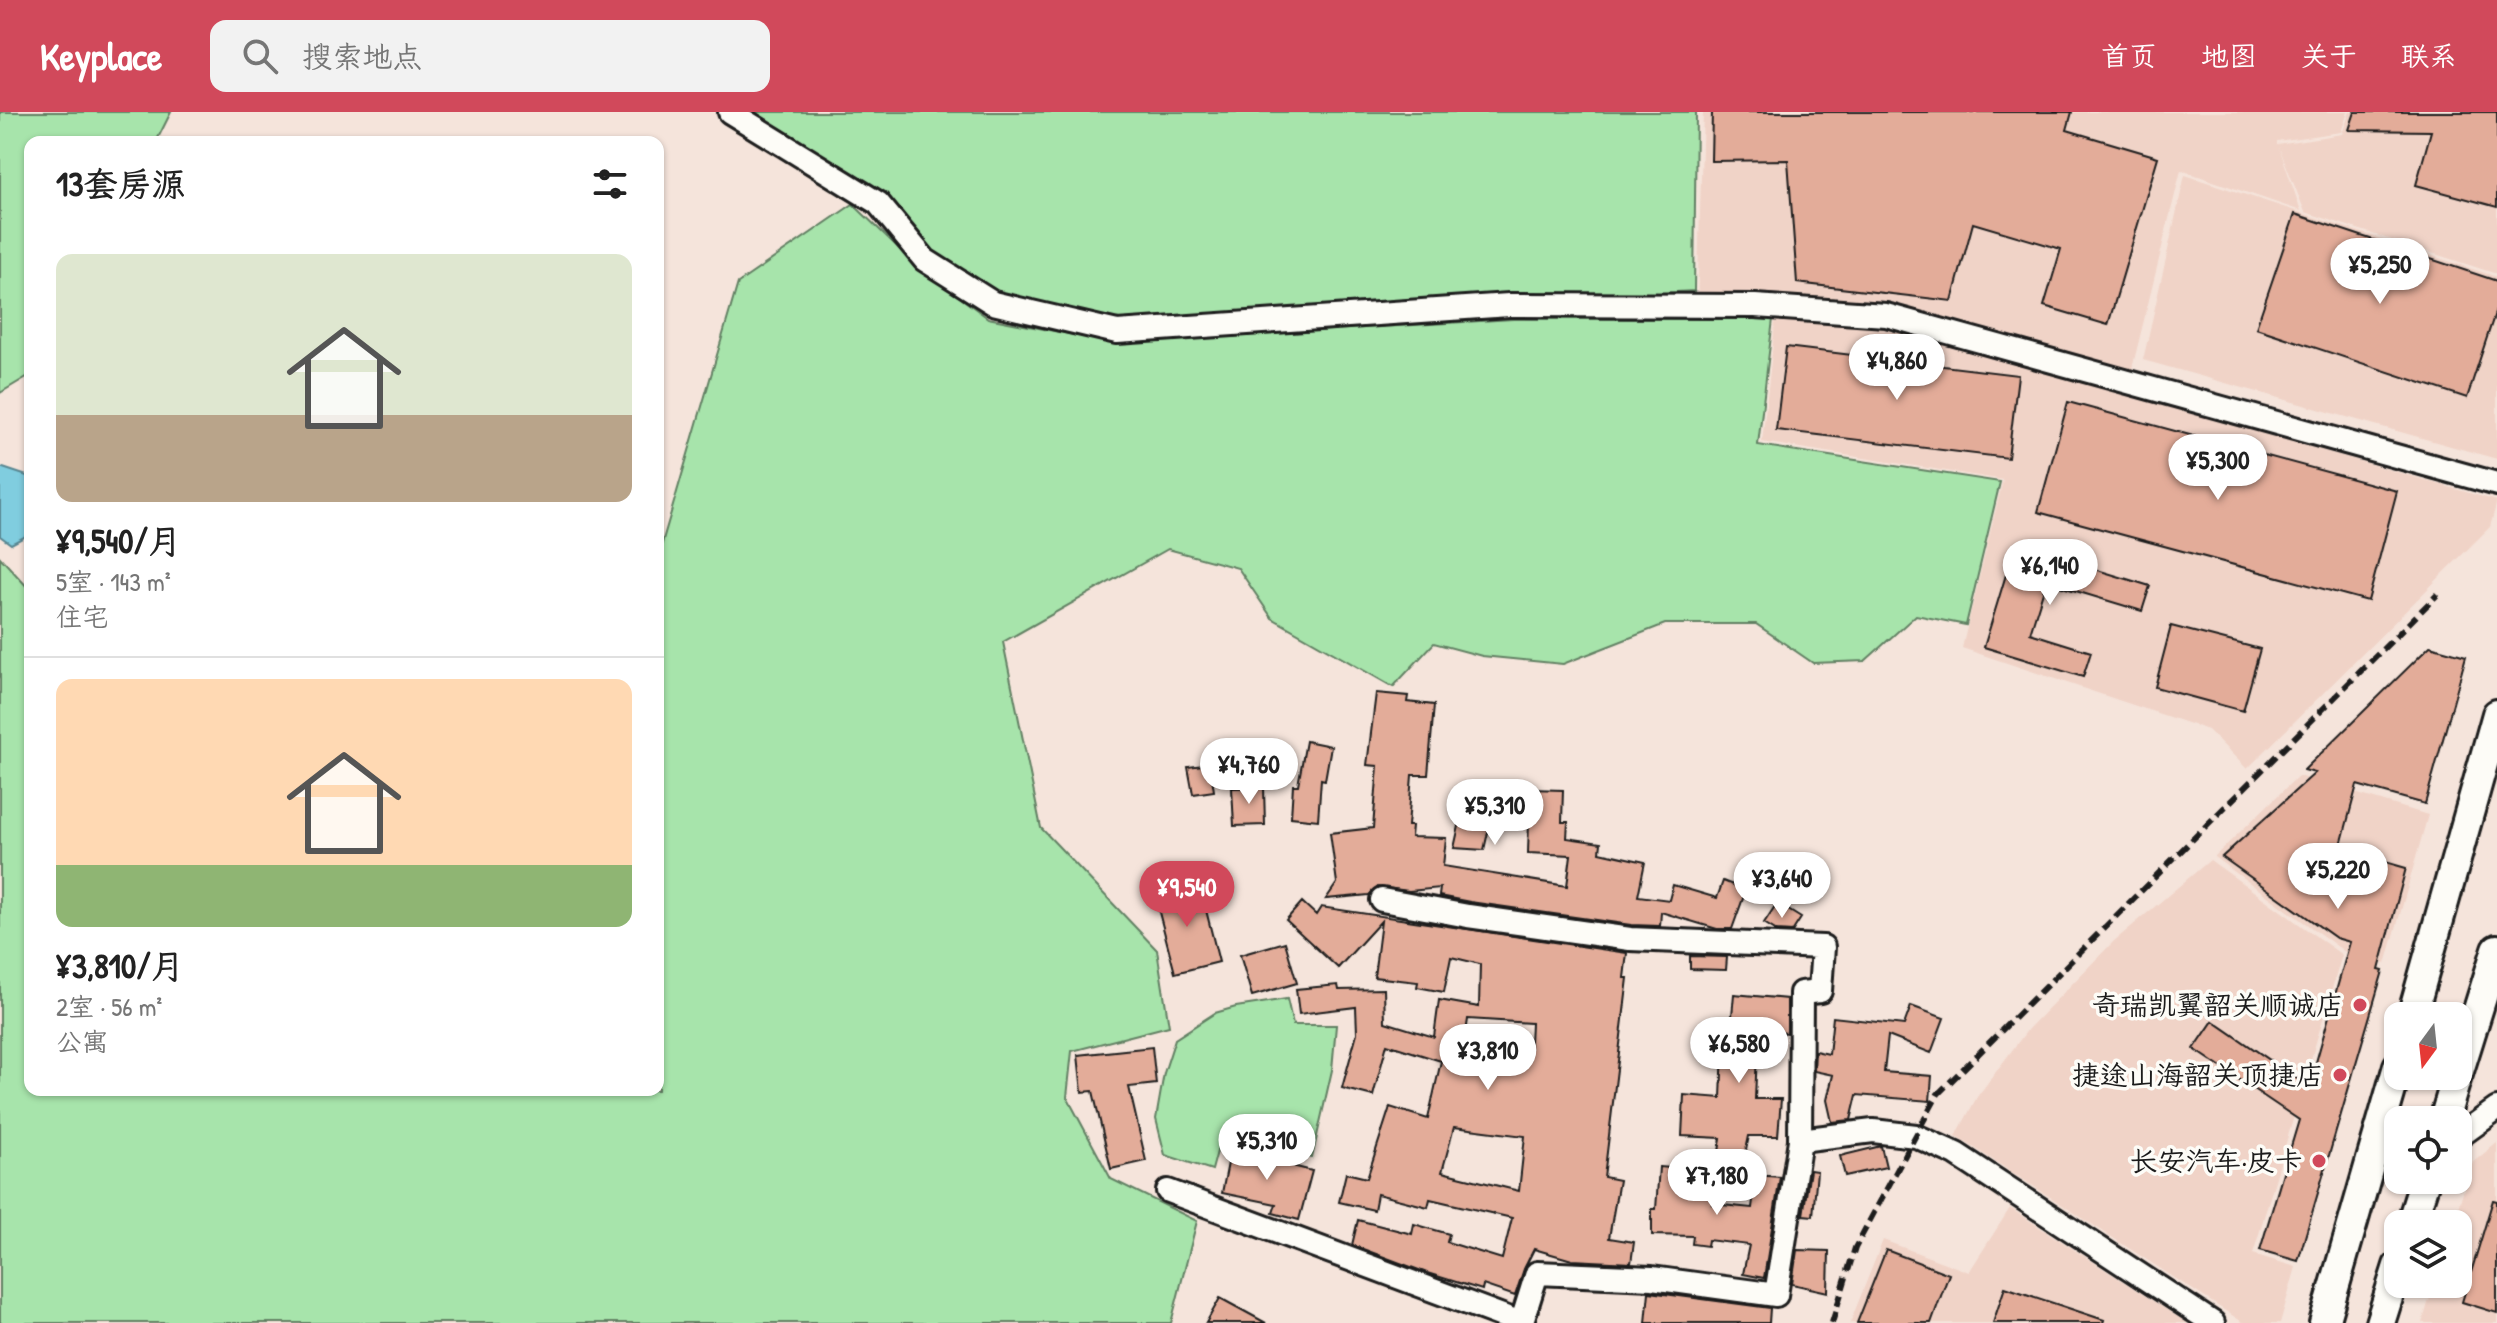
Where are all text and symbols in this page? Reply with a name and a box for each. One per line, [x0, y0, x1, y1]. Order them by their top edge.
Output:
search box [210, 20, 770, 92]
text: Keyplace [40, 30, 162, 82]
icon: search [238, 34, 282, 78]
text: 搜索地点 [302, 36, 422, 76]
text: 首页 [2101, 37, 2157, 75]
text: 地图 [2201, 37, 2257, 75]
text: 关于 [2301, 37, 2357, 75]
text: 联系 [2401, 37, 2457, 75]
text: 13套房源 [56, 161, 186, 207]
icon: filters [588, 162, 632, 206]
pin: ¥5,250 [2315, 238, 2445, 306]
text: ¥5,250 [2348, 246, 2412, 281]
icon: home [272, 306, 416, 450]
pin: ¥4,860 [1832, 334, 1962, 402]
text: ¥4,860 [1867, 342, 1927, 377]
pin: ¥5,300 [2153, 434, 2283, 502]
text: ¥5,300 [2186, 442, 2250, 477]
text: ¥9,540/月 [56, 518, 182, 564]
pin: ¥6,140 [1985, 539, 2115, 607]
text: ¥6,140 [2021, 547, 2079, 582]
text: 5室 · 143 m² [56, 564, 171, 599]
text: 住宅 [56, 599, 108, 634]
icon: home [272, 731, 416, 875]
pin: ¥4,760 [1184, 738, 1314, 806]
text: ¥4,760 [1218, 746, 1280, 781]
pin: ¥5,310 [1430, 779, 1560, 847]
text: ¥5,310 [1464, 787, 1526, 822]
pin: ¥5,220 [2273, 843, 2403, 911]
text: ¥5,220 [2306, 851, 2370, 886]
pin: ¥3,640 [1717, 852, 1847, 920]
text: ¥3,640 [1752, 860, 1812, 895]
pin: ¥9,540 [1122, 861, 1252, 929]
text: ¥9,540 [1157, 869, 1217, 904]
text: ¥3,810/月 [56, 943, 185, 989]
place label: 奇瑞凯翼韶关顺诚店 [2092, 986, 2344, 1024]
text: 2室 · 56 m² [56, 989, 162, 1024]
marker: 奇瑞凯翼韶关顺诚店 [2351, 996, 2369, 1014]
north arrow [2384, 1002, 2472, 1090]
map controls [2384, 1002, 2472, 1298]
pin: ¥6,580 [1674, 1017, 1804, 1085]
text: 公寓 [56, 1024, 108, 1059]
pin: ¥3,810 [1423, 1024, 1553, 1092]
text: ¥6,580 [1708, 1025, 1770, 1060]
text: ¥3,810 [1457, 1032, 1519, 1067]
place label: 捷途山海韶关顶捷店 [2072, 1056, 2324, 1094]
marker: 捷途山海韶关顶捷店 [2331, 1066, 2349, 1084]
button: locate [2384, 1106, 2472, 1194]
pin: ¥5,310 [1202, 1114, 1332, 1182]
text: ¥5,310 [1236, 1122, 1298, 1157]
place label: 长安汽车·皮卡 [2129, 1142, 2303, 1180]
pin: ¥7,180 [1652, 1149, 1782, 1217]
marker: 长安汽车·皮卡 [2310, 1152, 2328, 1170]
text: ¥7,180 [1686, 1157, 1748, 1192]
button: layers [2384, 1210, 2472, 1298]

